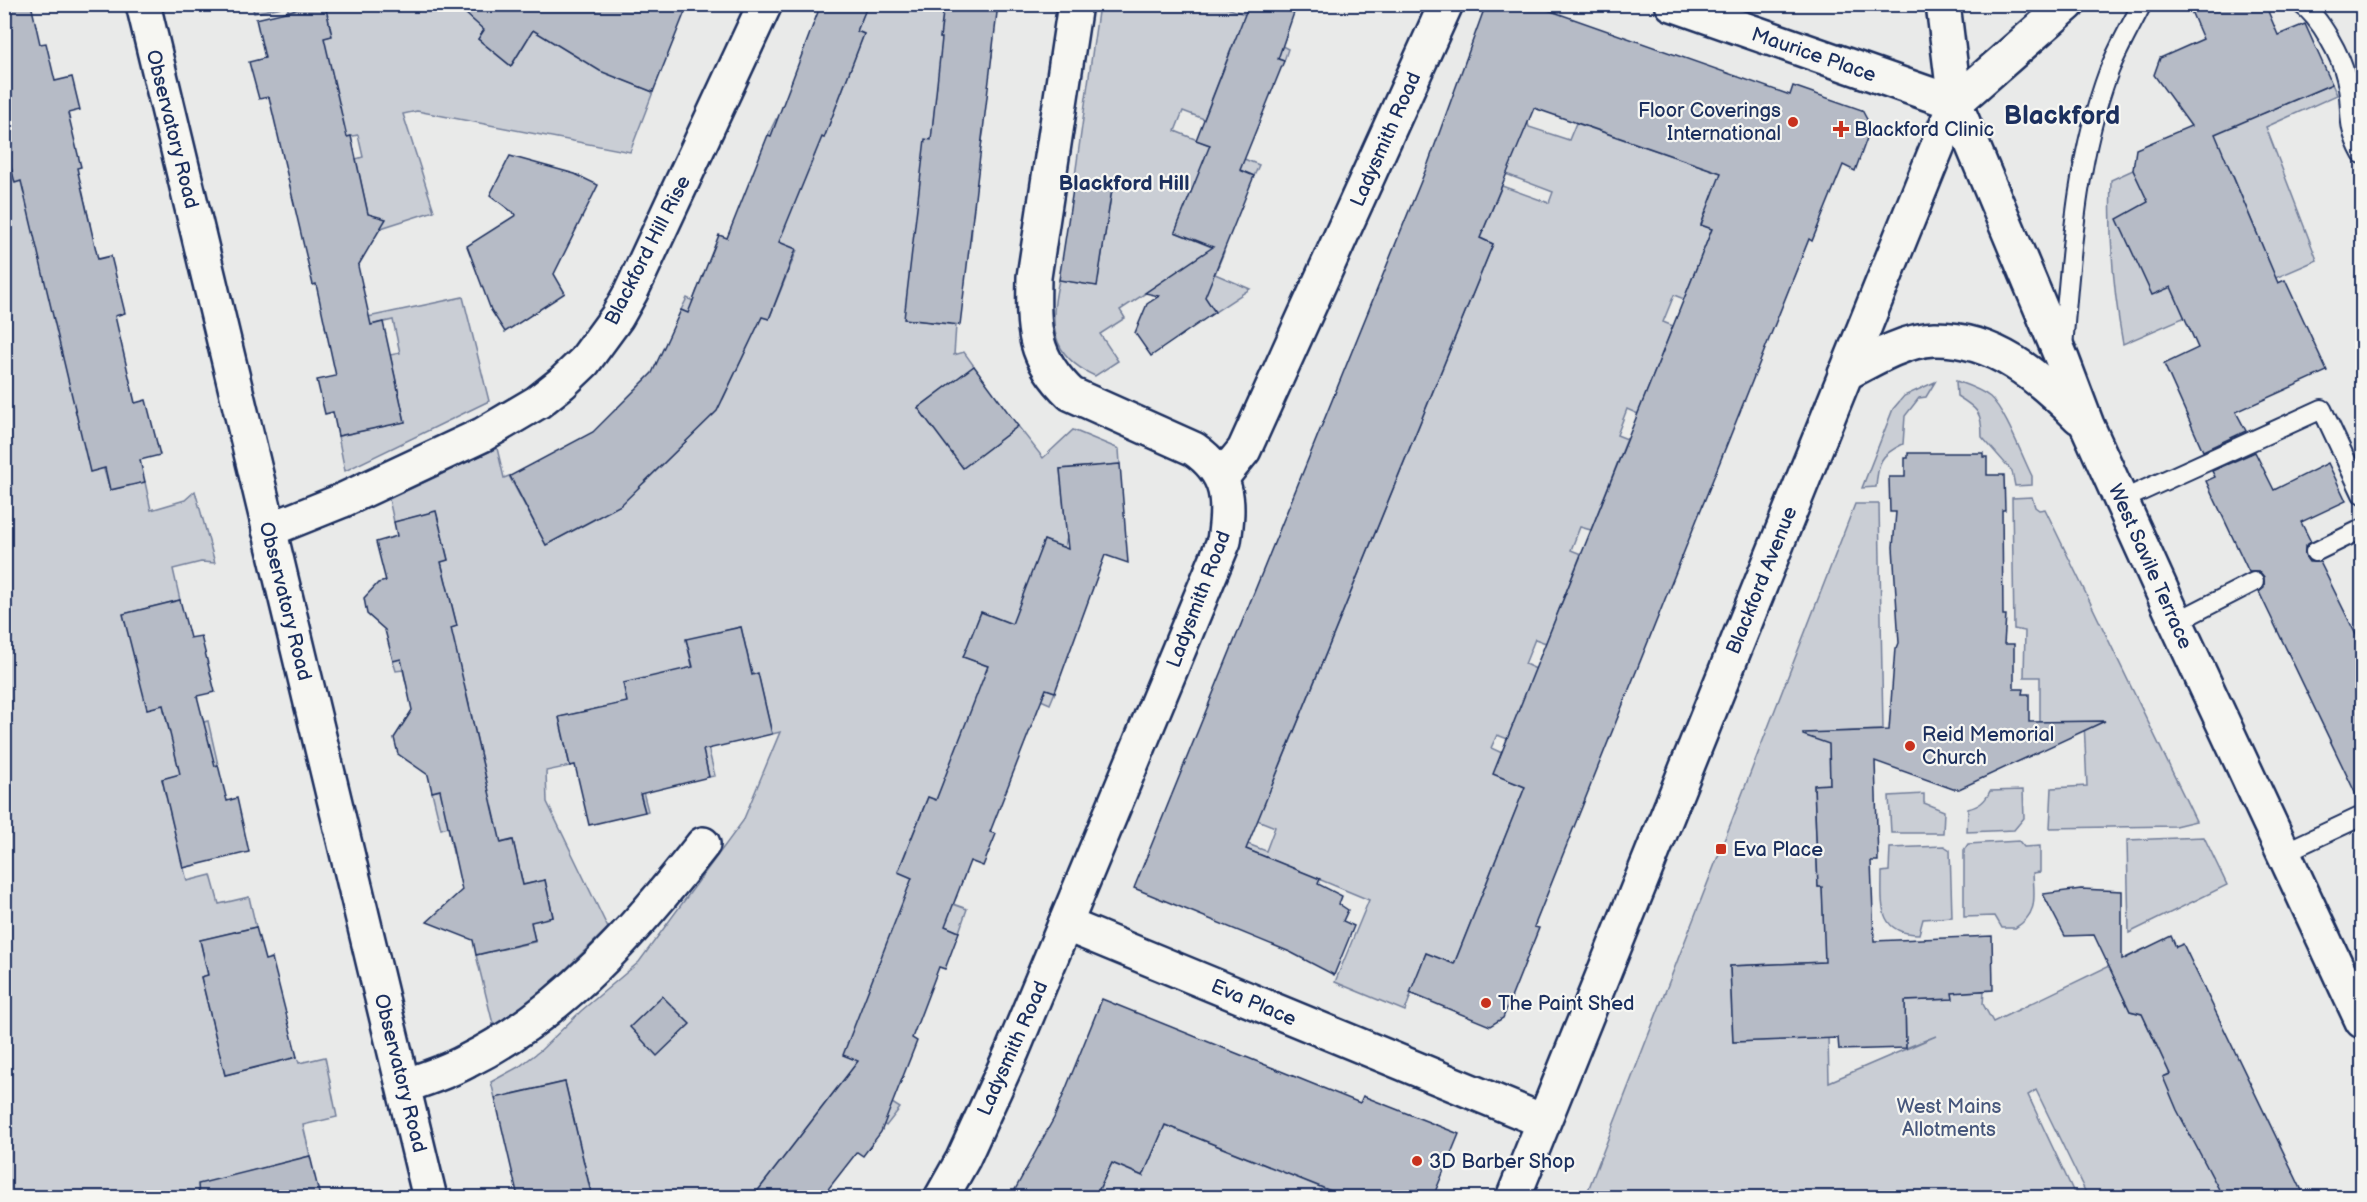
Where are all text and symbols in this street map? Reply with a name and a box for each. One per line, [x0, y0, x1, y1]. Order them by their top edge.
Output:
street label: Maurice Place [1748, 22, 1879, 88]
street label: Observatory Road [141, 47, 203, 211]
street label: Ladysmith Road [1346, 68, 1426, 210]
place label: Floor Coverings International [1638, 99, 1781, 146]
district label: Blackford [2004, 101, 2120, 132]
marker: Floor Coverings International [1786, 115, 1800, 129]
place label: Blackford Clinic [1854, 118, 1994, 142]
marker: Blackford Clinic [1832, 120, 1850, 138]
district label: Blackford Hill [1059, 171, 1189, 196]
street label: Blackford Hill Rise [600, 172, 696, 329]
street label: West Savile Terrace [2103, 480, 2197, 653]
street label: Blackford Avenue [1721, 503, 1803, 658]
street label: Observatory Road [254, 519, 316, 683]
street label: Ladysmith Road [1162, 528, 1236, 671]
place label: Reid Memorial Church [1922, 723, 2054, 770]
marker: Reid Memorial Church [1903, 739, 1917, 753]
place label: Eva Place [1733, 838, 1823, 862]
marker: Eva Place [1714, 842, 1728, 856]
street label: Eva Place [1207, 974, 1300, 1032]
street label: Ladysmith Road [973, 977, 1053, 1119]
street label: Observatory Road [369, 991, 431, 1155]
place label: The Paint Shed [1498, 992, 1634, 1016]
marker: The Paint Shed [1479, 996, 1493, 1010]
park label: West Mains Allotments [1897, 1095, 2002, 1142]
place label: 3D Barber Shop [1429, 1150, 1575, 1174]
marker: 3D Barber Shop [1410, 1154, 1424, 1168]

